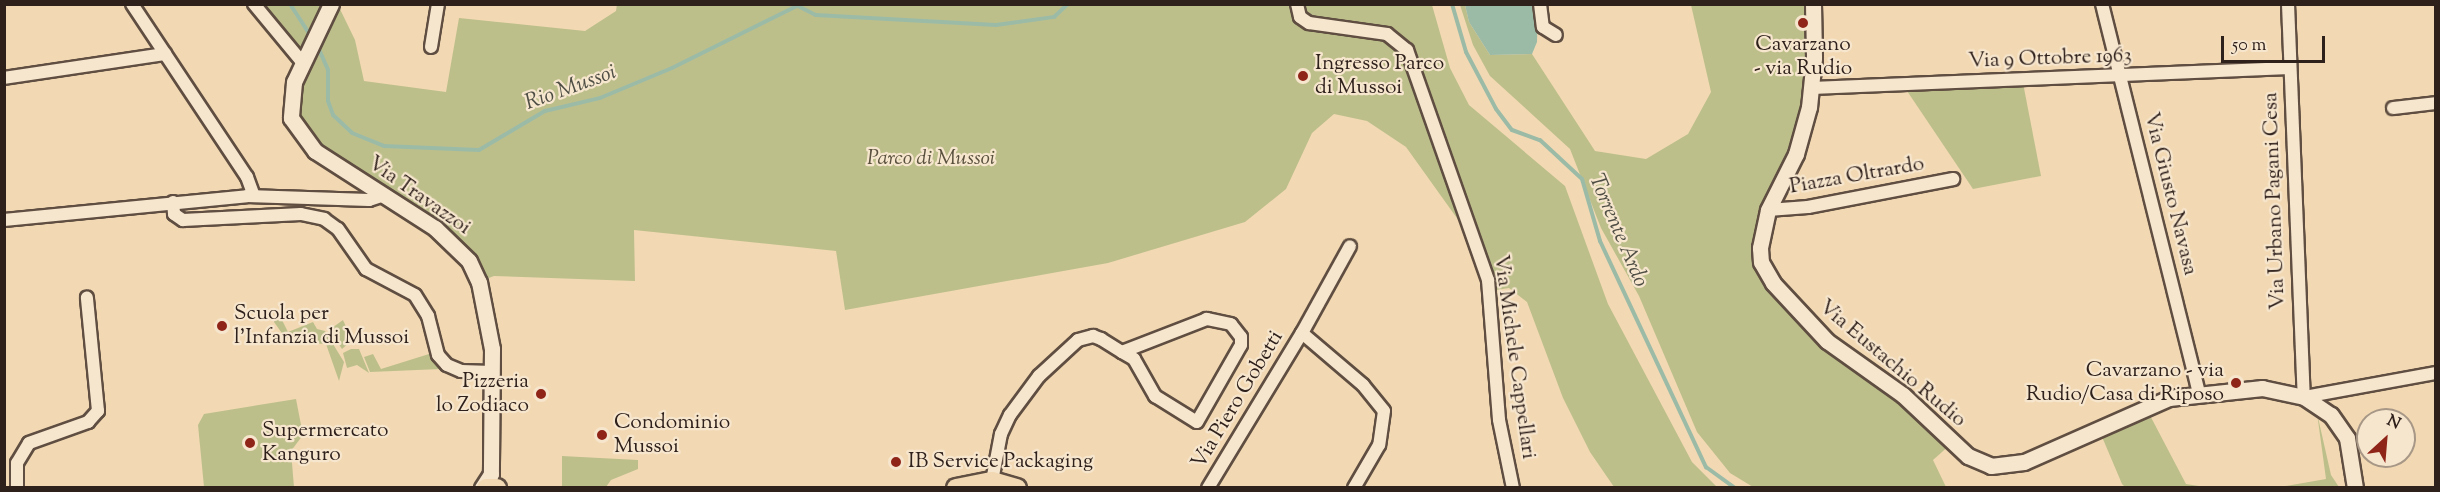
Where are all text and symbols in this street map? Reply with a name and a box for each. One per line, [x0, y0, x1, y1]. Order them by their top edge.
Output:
marker: Cavarzano - via Rudio [1796, 16, 1810, 30]
scale bar [2224, 24, 2328, 62]
place label: Cavarzano - via Rudio [1754, 32, 1852, 82]
text: 50 m [2232, 33, 2266, 59]
street label: Via 9 Ottobre 1963 [1968, 44, 2132, 74]
place label: Ingresso Parco di Mussoi [1315, 51, 1444, 101]
water label: Rio Mussoi [522, 60, 620, 118]
marker: Ingresso Parco di Mussoi [1296, 69, 1310, 83]
street label: Via Urbano Pagani Cesa [2259, 92, 2291, 310]
street label: Via Giusto Navasa [2138, 110, 2202, 278]
park label: Parco di Mussoi [867, 146, 995, 172]
street label: Via Travazzoi [363, 151, 475, 241]
street label: Piazza Oltrardo [1788, 152, 1926, 200]
water label: Torrente Ardo [1581, 170, 1653, 292]
street label: Via Michele Cappellari [1487, 253, 1541, 461]
street label: Via Eustachio Rudio [1813, 295, 1971, 433]
place label: Scuola per l'Infanzia di Mussoi [234, 301, 409, 351]
marker: Scuola per l'Infanzia di Mussoi [215, 319, 229, 333]
street label: Via Piero Gobetti [1187, 326, 1289, 474]
place label: Cavarzano - via Rudio/Casa di Riposo [2026, 358, 2224, 408]
place label: Pizzeria lo Zodiaco [436, 369, 529, 419]
marker: Cavarzano - via Rudio/Casa di Riposo [2229, 376, 2243, 390]
marker: Pizzeria lo Zodiaco [534, 387, 548, 401]
north arrow [2356, 408, 2416, 468]
place label: Condominio Mussoi [614, 410, 730, 460]
text: N [2382, 410, 2404, 436]
place label: Supermercato Kanguro [262, 418, 388, 468]
marker: Condominio Mussoi [595, 428, 609, 442]
marker: Supermercato Kanguro [243, 436, 257, 450]
place label: IB Service Packaging [908, 449, 1093, 475]
marker: IB Service Packaging [889, 455, 903, 469]

